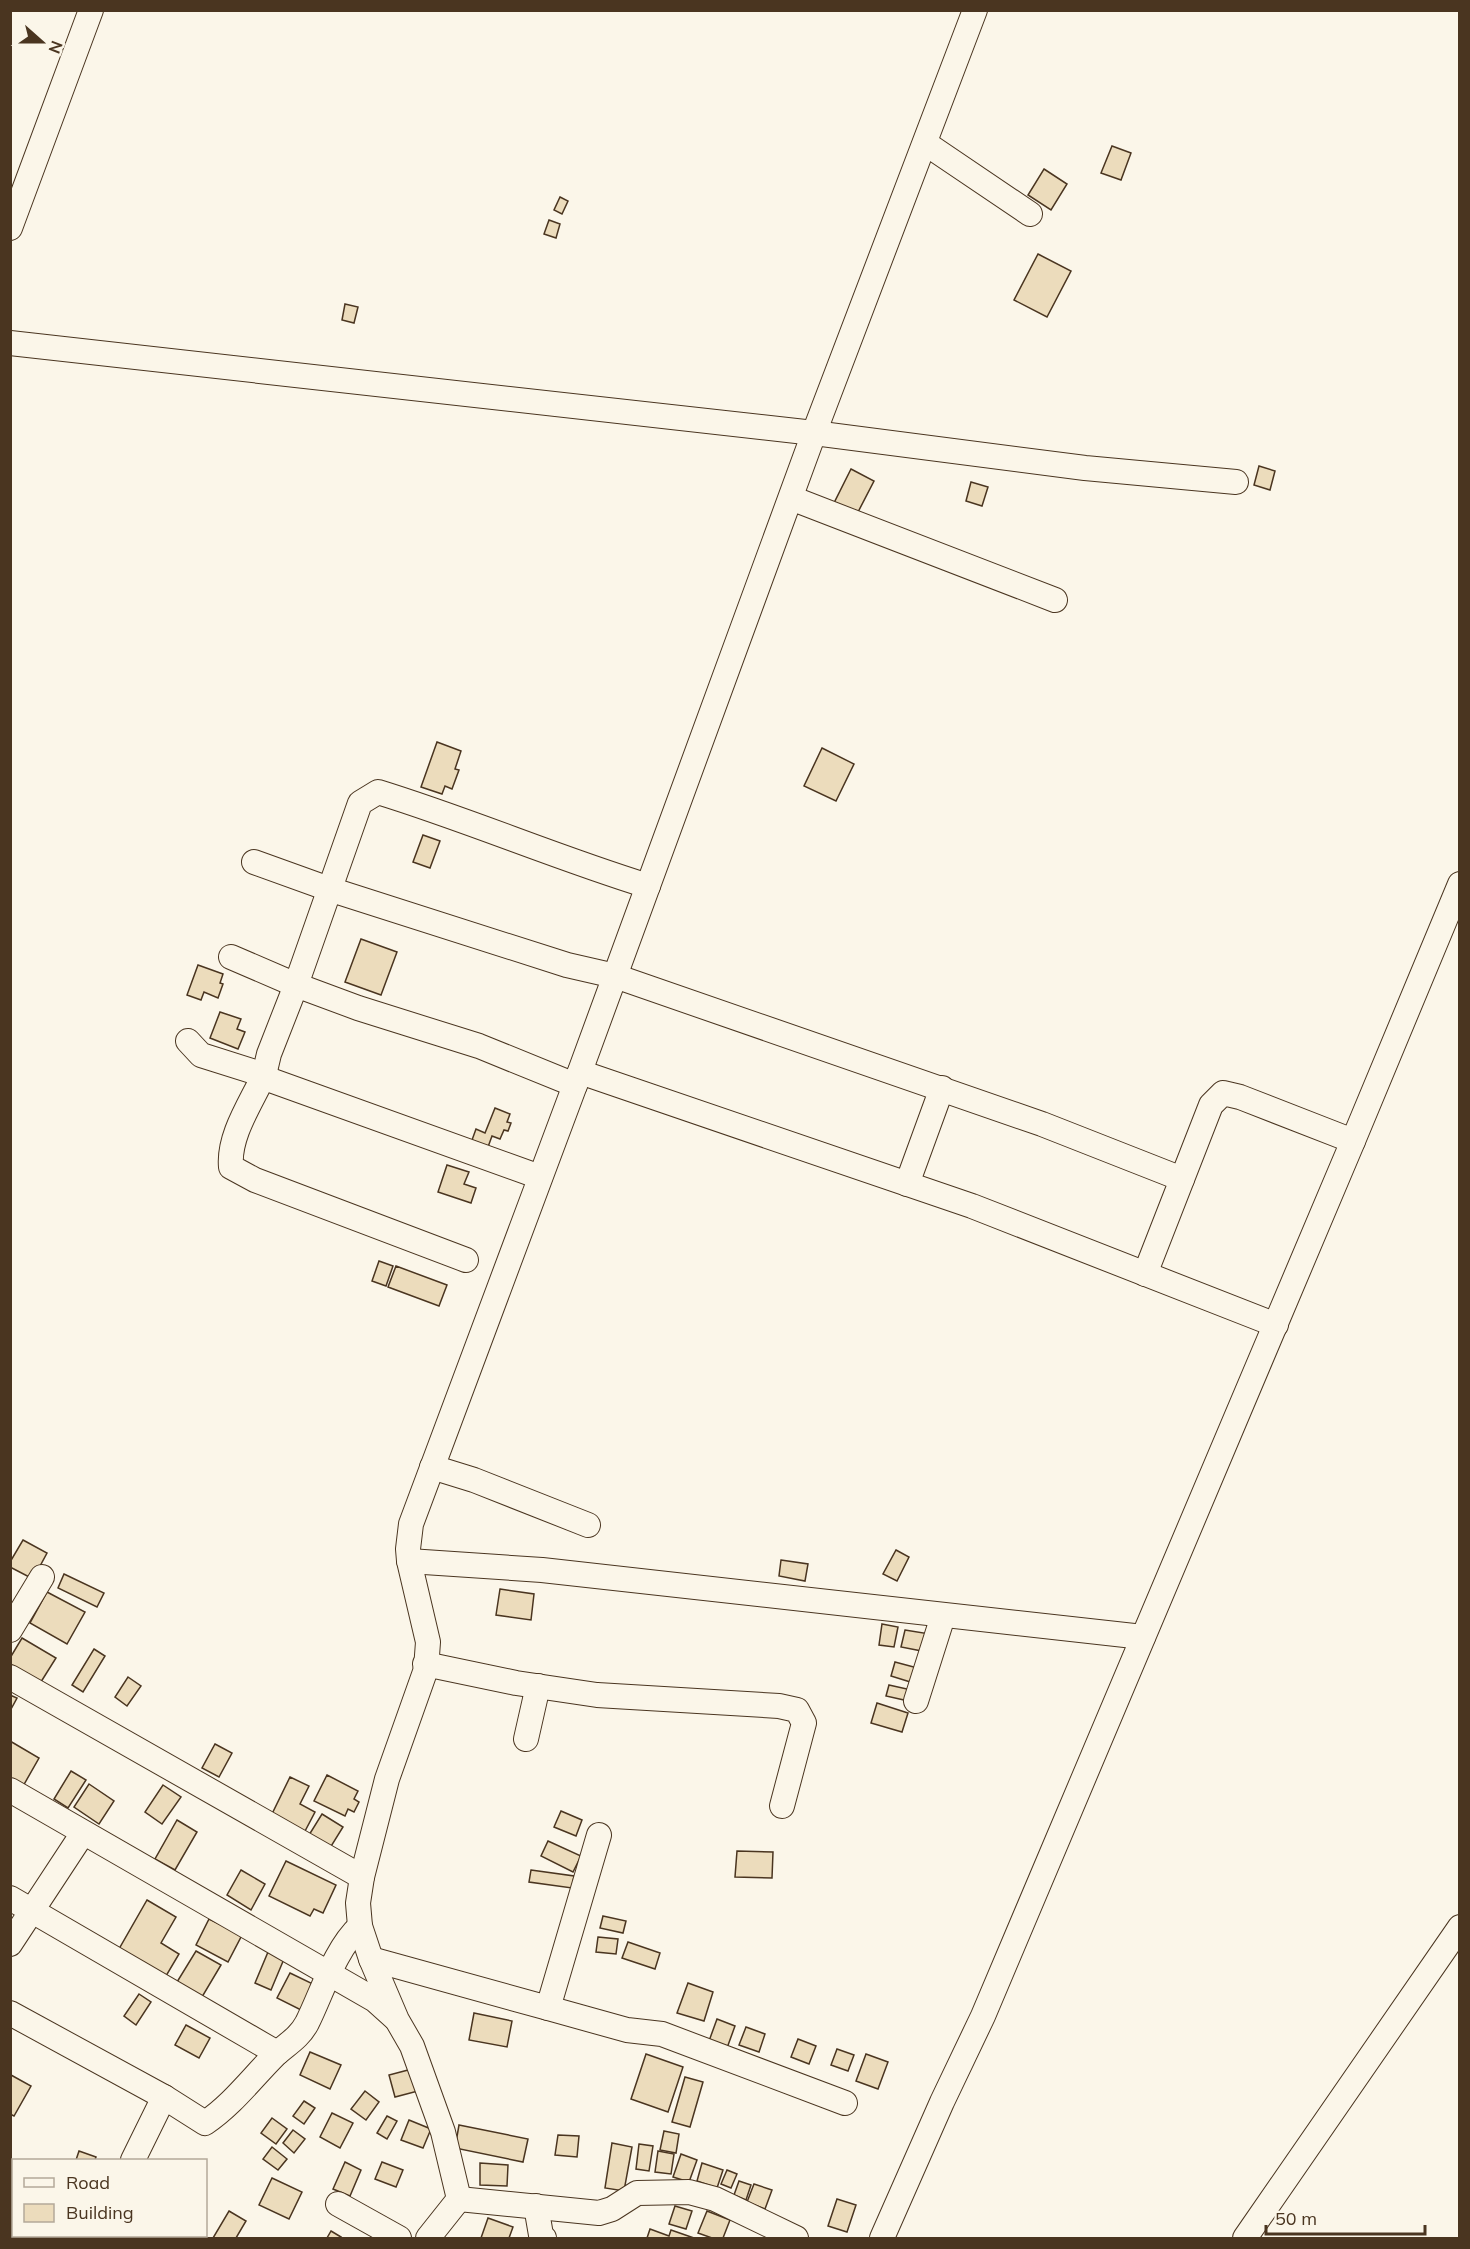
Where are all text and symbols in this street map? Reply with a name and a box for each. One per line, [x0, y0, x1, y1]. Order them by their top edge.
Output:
north arrow [12, 12, 72, 72]
text: N [45, 38, 68, 57]
legend [12, 2159, 207, 2237]
text: Road [66, 2171, 110, 2194]
scale bar [1266, 2198, 1425, 2236]
text: Building [66, 2201, 134, 2224]
text: 50 m [1275, 2207, 1317, 2230]

